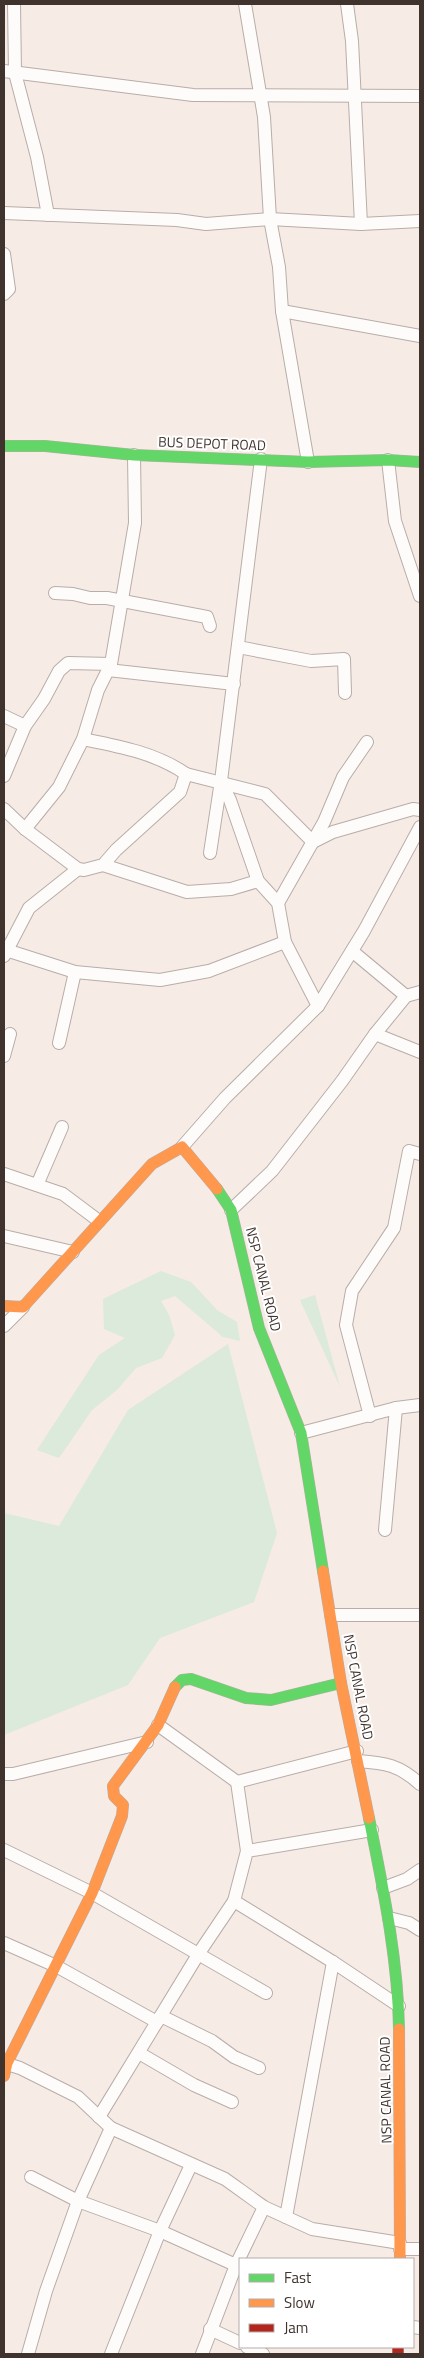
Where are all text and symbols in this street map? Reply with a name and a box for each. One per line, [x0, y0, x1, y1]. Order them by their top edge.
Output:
street label: BUS DEPOT ROAD [158, 431, 266, 455]
street label: NSP CANAL ROAD [241, 1225, 287, 1333]
street label: NSP CANAL ROAD [338, 1632, 380, 1742]
street label: NSP CANAL ROAD [374, 2036, 396, 2144]
legend [239, 2258, 414, 2348]
text: Fast [284, 2266, 312, 2289]
text: Slow [284, 2291, 315, 2314]
text: Jam [284, 2316, 308, 2339]

